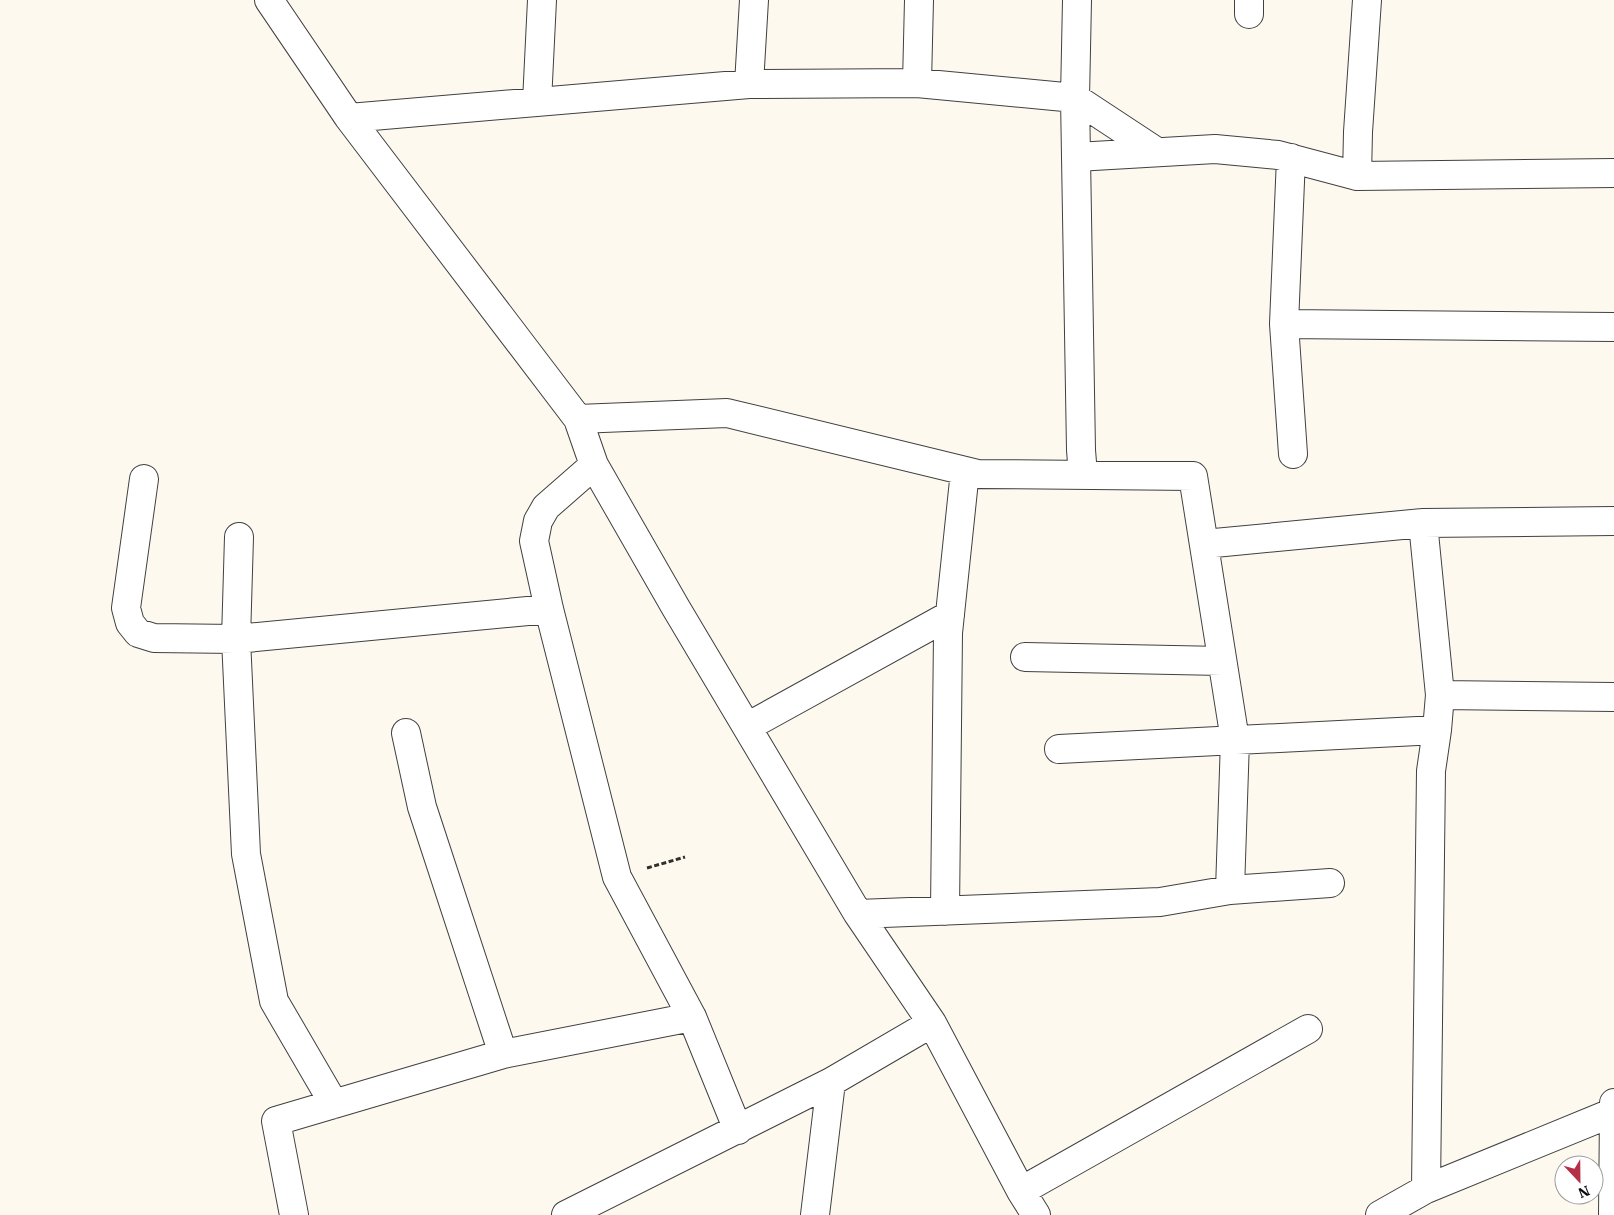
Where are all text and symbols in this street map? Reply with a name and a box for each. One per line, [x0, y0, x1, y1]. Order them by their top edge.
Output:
north arrow [1554, 1155, 1604, 1205]
text: N [1575, 1182, 1592, 1202]

